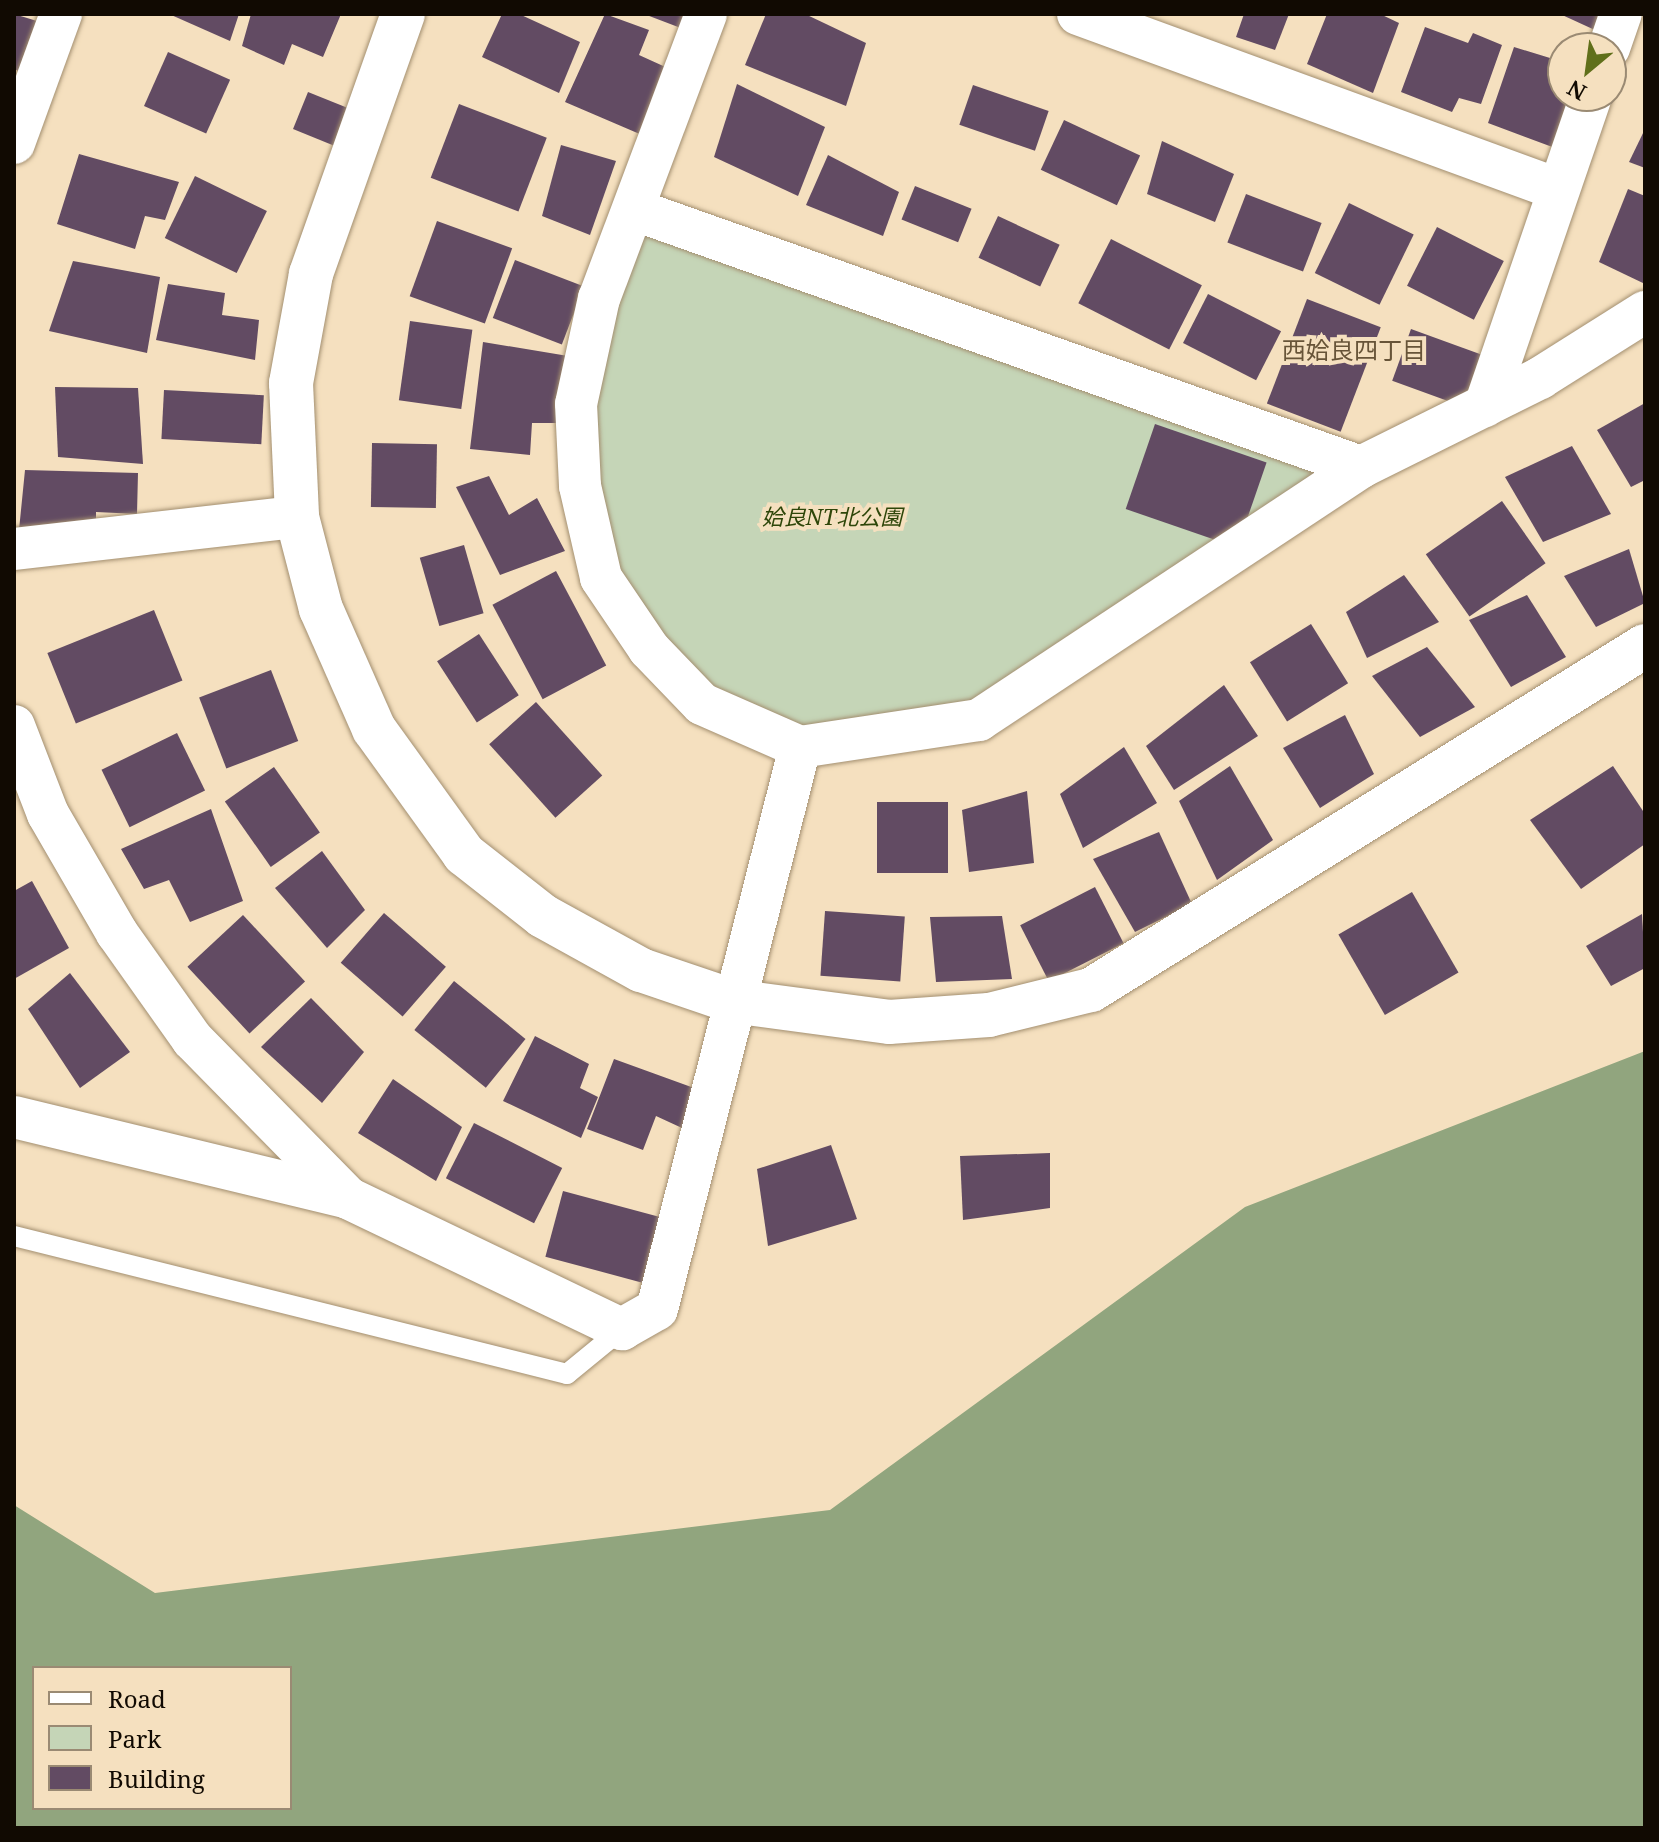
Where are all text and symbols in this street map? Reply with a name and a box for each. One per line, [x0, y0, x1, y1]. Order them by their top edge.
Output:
north arrow [1547, 32, 1627, 112]
text: N [1561, 74, 1591, 109]
district label: 西姶良四丁目 [1282, 336, 1426, 364]
park label: 姶良NT北公園 [762, 504, 902, 530]
legend [32, 1666, 292, 1810]
text: Road [108, 1682, 166, 1715]
text: Park [108, 1722, 161, 1755]
text: Building [108, 1762, 205, 1795]

